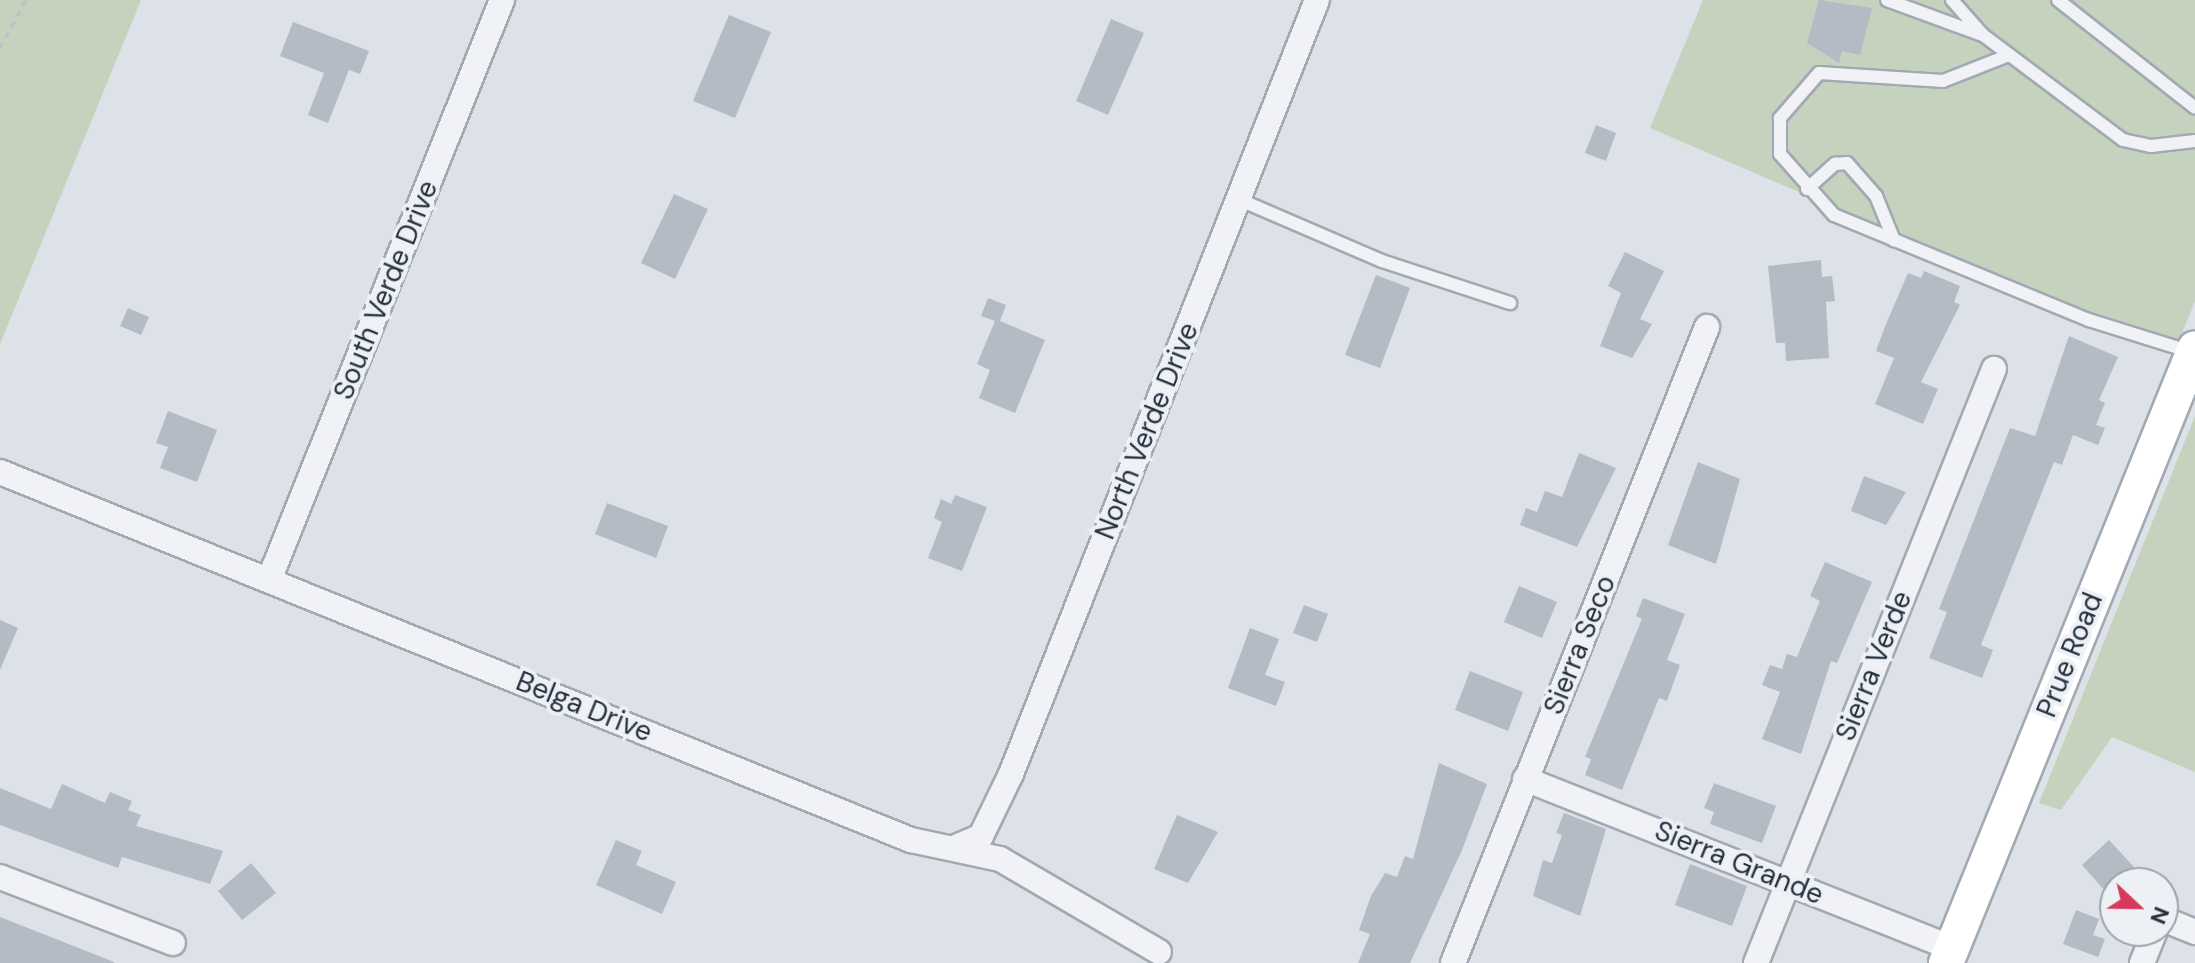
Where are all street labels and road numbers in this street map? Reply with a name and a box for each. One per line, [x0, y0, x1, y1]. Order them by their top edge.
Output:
street label: South Verde Drive [327, 176, 445, 404]
street label: North Verde Drive [1088, 318, 1206, 544]
street label: Sierra Seco [1537, 571, 1623, 719]
street label: Sierra Verde [1829, 586, 1919, 746]
street label: Prue Road [2030, 588, 2110, 722]
street label: Belga Drive [511, 665, 657, 749]
street label: Sierra Grande [1650, 814, 1828, 912]

